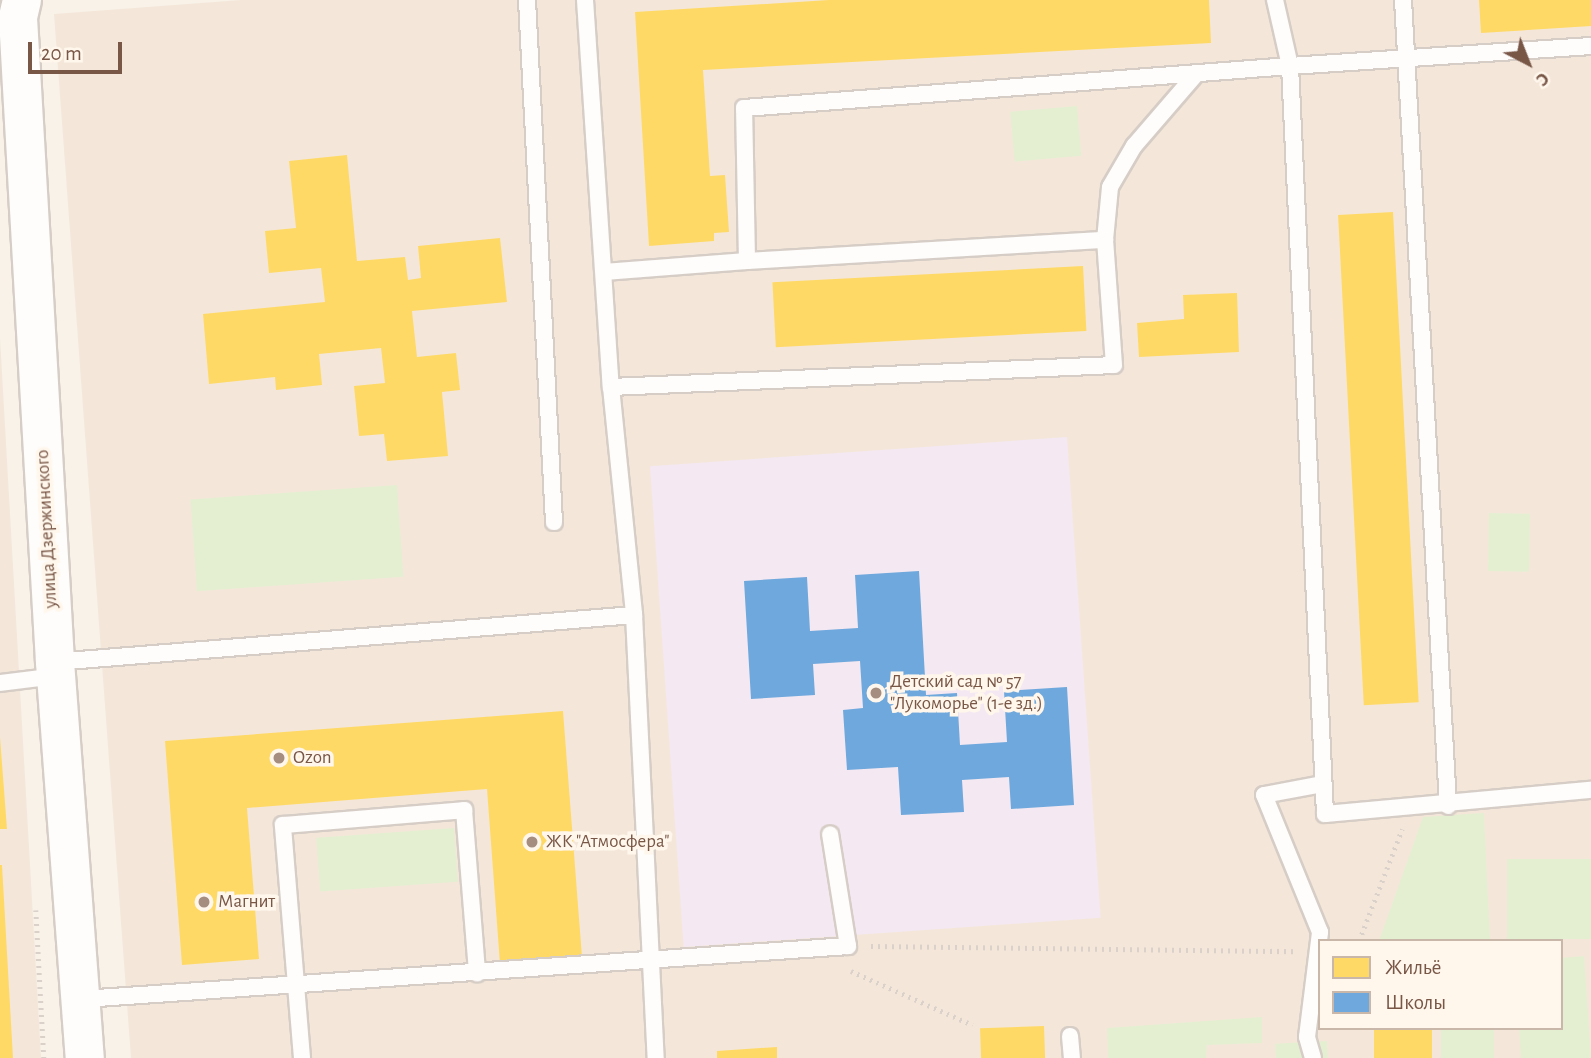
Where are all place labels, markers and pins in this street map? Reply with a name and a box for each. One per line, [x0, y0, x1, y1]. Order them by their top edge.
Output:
place label: Детский сад № 57 "Лукоморье" (1-е зд.) [890, 671, 1043, 715]
marker: Детский сад № 57 "Лукоморье" (1-е зд.) [868, 685, 884, 701]
place label: Ozon [293, 747, 332, 769]
marker: Ozon [271, 750, 287, 766]
place label: ЖК "Атмосфера" [546, 831, 669, 853]
marker: ЖК "Атмосфера" [524, 834, 540, 850]
place label: Магнит [218, 891, 275, 913]
marker: Магнит [196, 894, 212, 910]

